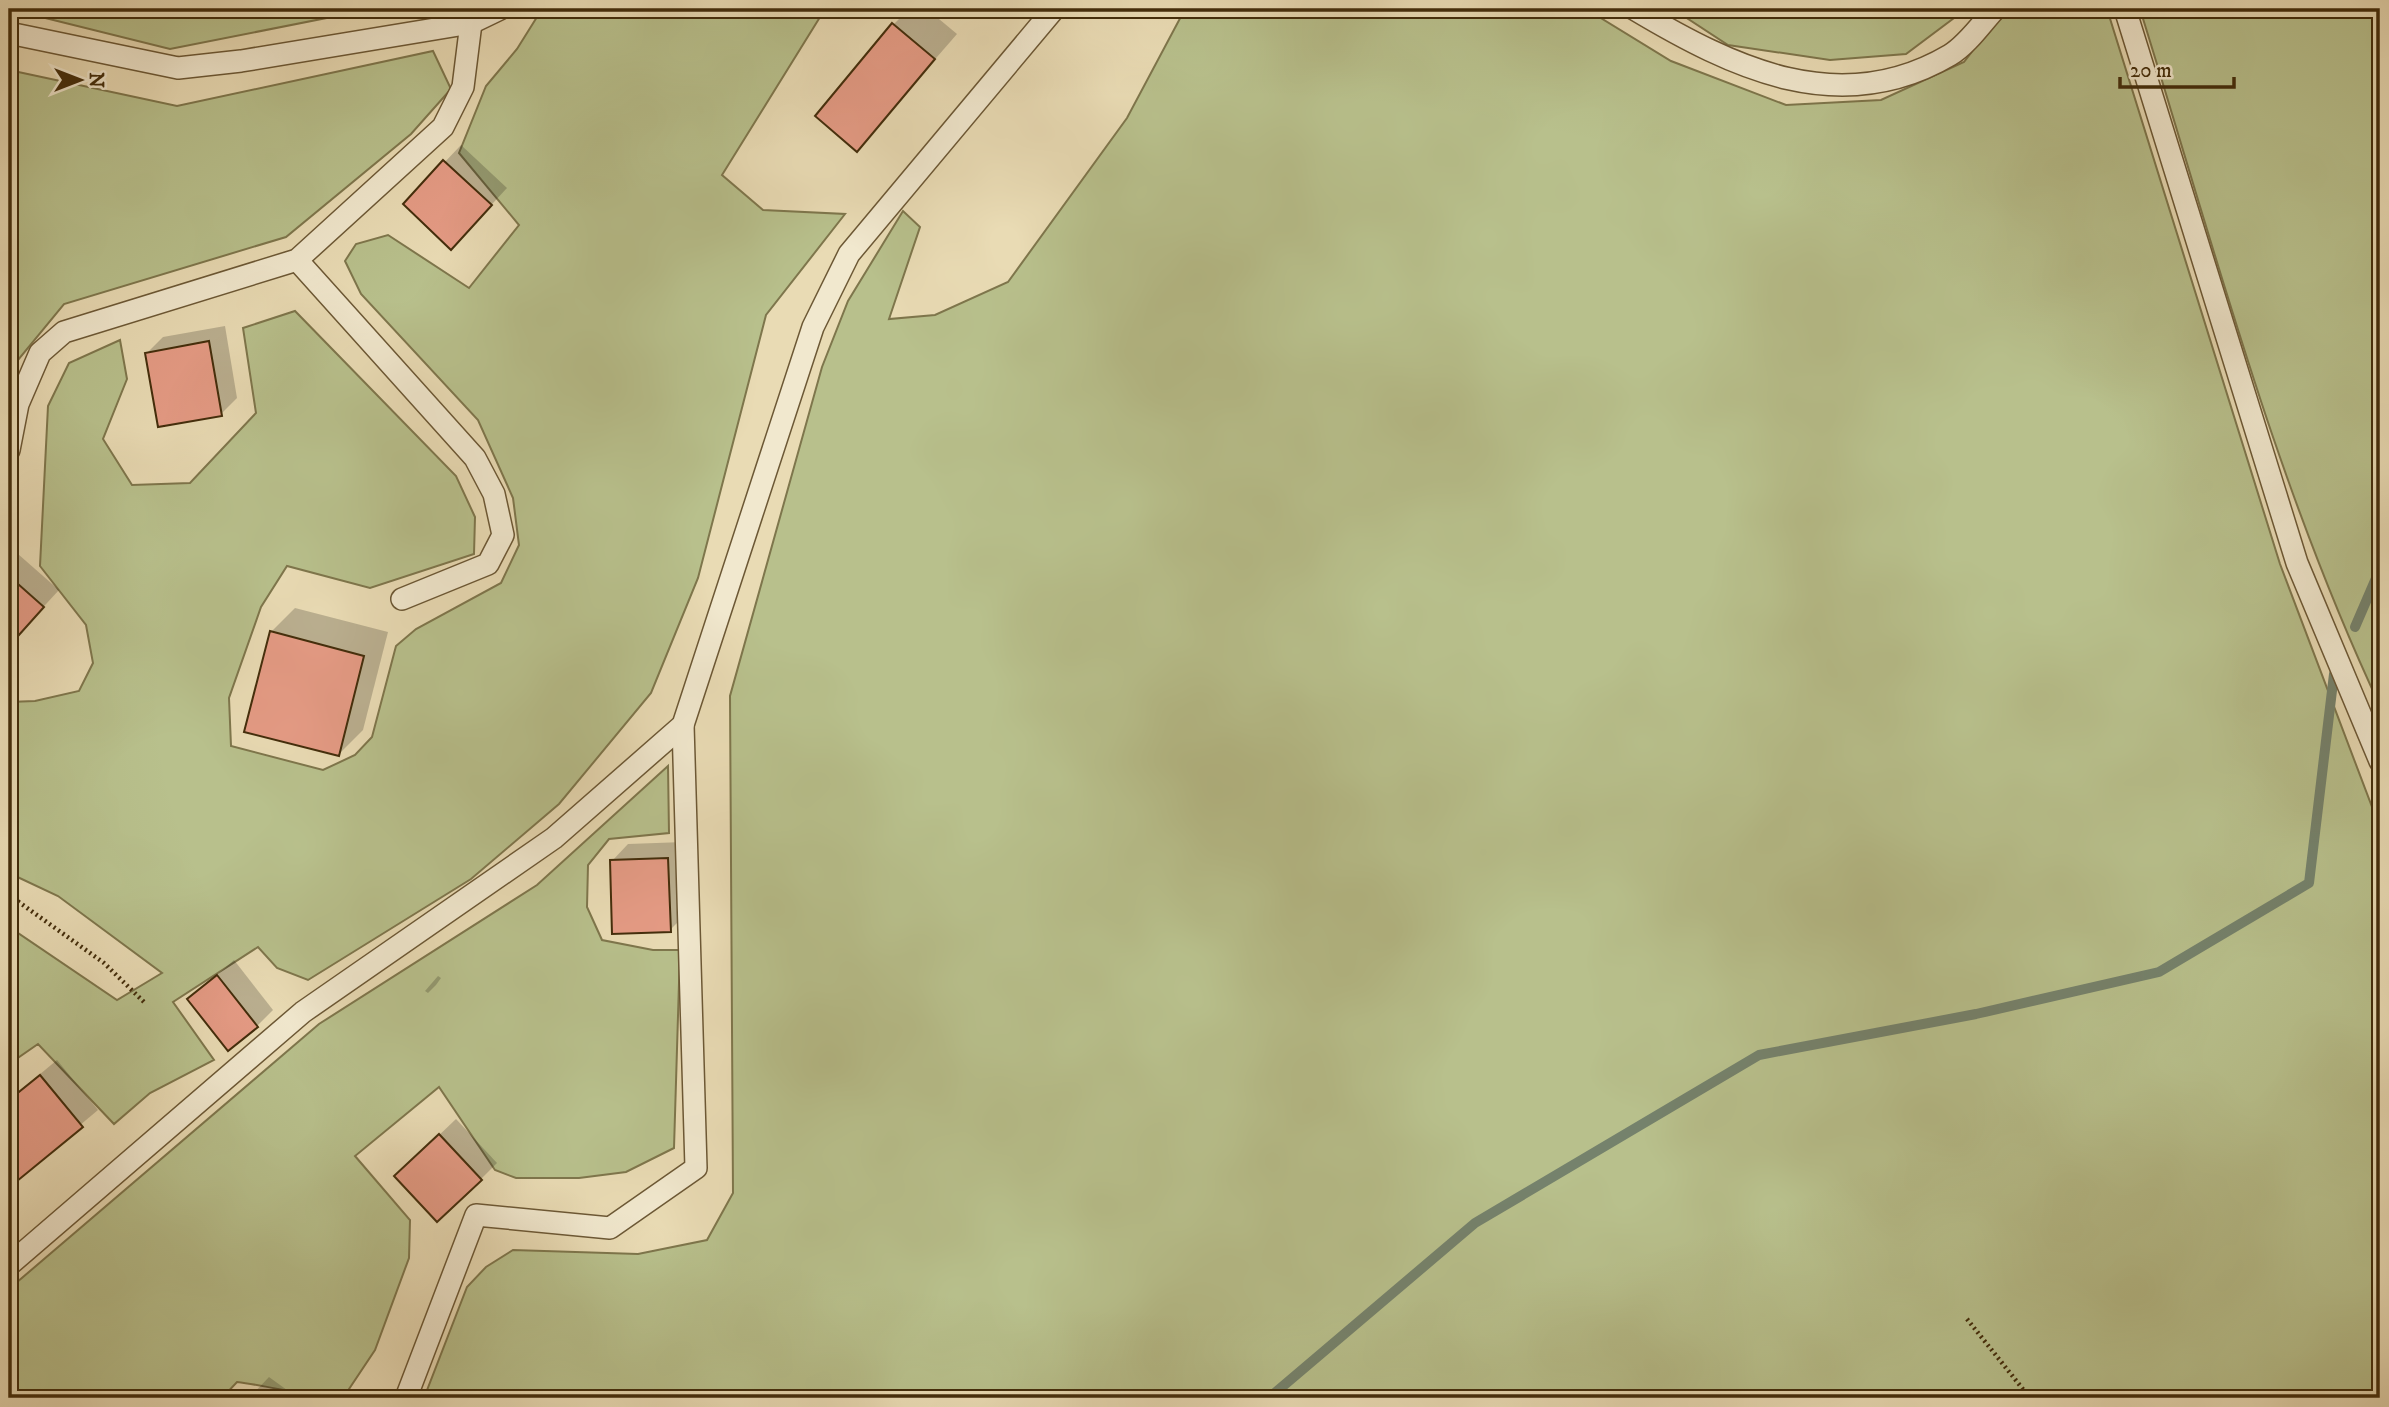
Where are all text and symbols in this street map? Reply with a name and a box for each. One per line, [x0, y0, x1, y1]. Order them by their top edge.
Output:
north arrow [46, 46, 116, 116]
scale bar [2120, 46, 2233, 90]
text: 20 m [2130, 58, 2172, 84]
text: N [84, 72, 107, 88]

